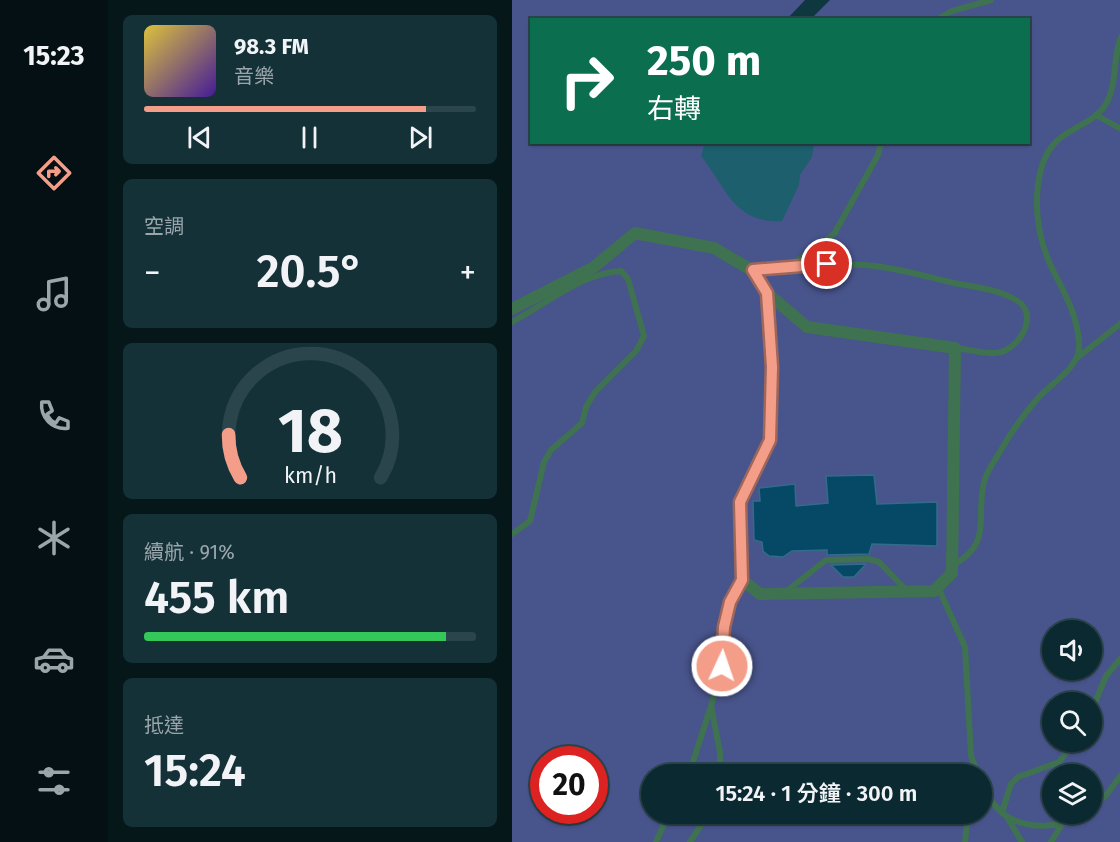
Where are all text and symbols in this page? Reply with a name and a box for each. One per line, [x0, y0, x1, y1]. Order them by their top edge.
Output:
text: 98.3 FM [234, 33, 309, 60]
text: 250 m [647, 36, 761, 86]
text: 15:23 [23, 40, 85, 72]
icon: right [548, 42, 626, 120]
text: 音樂 [234, 64, 274, 88]
text: 右轉 [647, 93, 701, 125]
icon: previous [183, 121, 216, 154]
icon: pause [293, 121, 326, 154]
icon: next [404, 121, 437, 154]
icon: directions [33, 152, 75, 194]
text: 空調 [144, 214, 184, 238]
pin [801, 238, 852, 289]
text: 20.5° [256, 245, 364, 299]
icon: arrive [810, 247, 843, 280]
text: − [144, 253, 161, 293]
text: + [460, 253, 476, 293]
icon: music [33, 273, 75, 315]
text: 18 [277, 394, 343, 469]
icon: phone [33, 395, 75, 437]
text: km/h [283, 463, 337, 489]
icon: climate [33, 517, 75, 559]
text: 續航 · 91% [144, 540, 235, 564]
text: 455 km [144, 571, 289, 625]
map controls [1042, 620, 1102, 824]
button: sound [1042, 620, 1102, 680]
position arrow [690, 634, 754, 698]
icon: car [33, 638, 75, 680]
button: search [1042, 692, 1102, 752]
text: 抵達 [144, 713, 184, 737]
text: 15:24 [144, 744, 246, 798]
speed limit sign: 20 [530, 746, 608, 824]
icon: filters [33, 760, 75, 802]
button: layers [1042, 764, 1102, 824]
text: 15:24 · 1 分鐘 · 300 m [715, 780, 918, 807]

